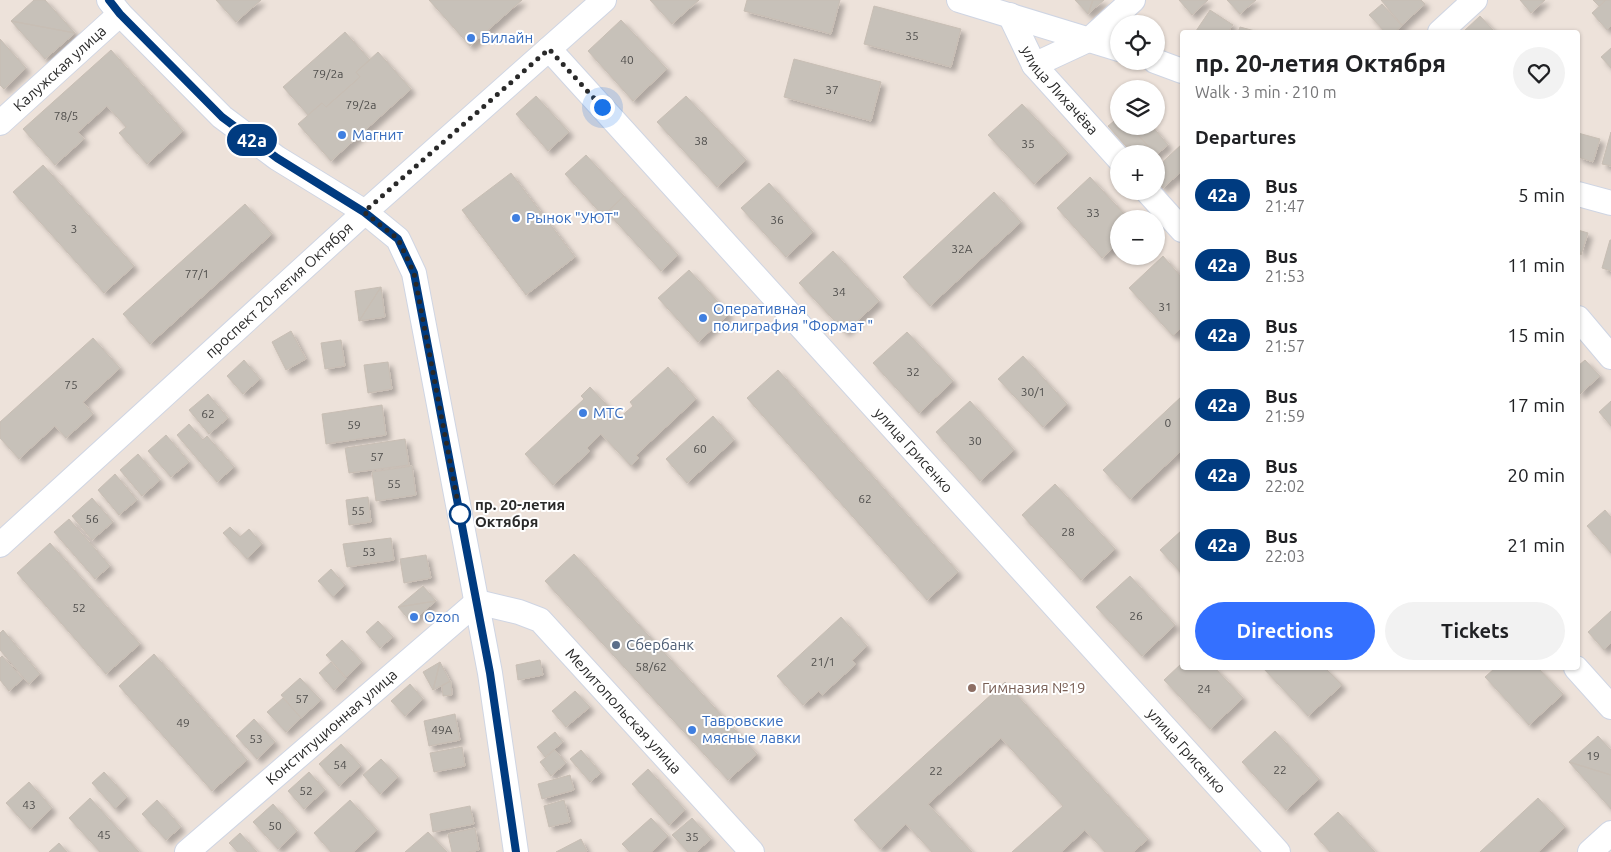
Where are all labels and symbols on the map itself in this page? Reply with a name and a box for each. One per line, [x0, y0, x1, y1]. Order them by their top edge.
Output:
street label: Калужская улица [10, 22, 109, 114]
place label: Билайн [481, 29, 533, 46]
house number: 35 [905, 29, 919, 42]
marker: Билайн [465, 32, 477, 44]
street label: улица Лихачёва [1018, 43, 1102, 138]
house number: 40 [620, 53, 634, 66]
house number: 79/2а [313, 67, 343, 80]
house number: 37 [825, 83, 839, 96]
your location [590, 95, 615, 120]
house number: 79/2а [346, 98, 376, 111]
house number: 78/5 [54, 109, 78, 122]
line badge: 42a [223, 124, 281, 156]
place label: Магнит [352, 126, 403, 143]
marker: Магнит [336, 129, 348, 141]
house number: 38 [694, 134, 708, 147]
house number: 35 [1021, 137, 1035, 150]
house number: 33 [1086, 206, 1100, 219]
place label: Рынок "УЮТ" [526, 209, 619, 226]
marker: Рынок "УЮТ" [510, 212, 522, 224]
house number: 36 [770, 213, 784, 226]
street label: проспект 20-летия Октября [202, 218, 356, 361]
house number: 3 [71, 222, 77, 235]
house number: 32А [951, 242, 973, 255]
house number: 77/1 [185, 267, 209, 280]
house number: 34 [832, 285, 846, 298]
place label: Оперативная полиграфия "Формат " [713, 300, 873, 334]
house number: 31 [1158, 300, 1172, 313]
marker: Оперативная полиграфия "Формат " [697, 312, 709, 324]
house number: 32 [906, 365, 920, 378]
house number: 75 [64, 378, 78, 391]
house number: 30/1 [1021, 385, 1045, 398]
place label: МТС [593, 404, 623, 421]
street label: улица Грисенко [871, 404, 957, 496]
house number: 62 [201, 407, 215, 420]
marker: МТС [577, 407, 589, 419]
house number: 0 [1165, 416, 1172, 429]
house number: 59 [347, 418, 361, 431]
house number: 30 [968, 434, 982, 447]
house number: 60 [693, 442, 707, 455]
house number: 57 [370, 450, 384, 463]
house number: 55 [387, 477, 401, 490]
house number: 62 [858, 492, 872, 505]
place label: пр. 20-летия Октября [475, 496, 565, 530]
marker: пр. 20-летия Октября [449, 503, 471, 525]
house number: 55 [351, 504, 365, 517]
house number: 56 [85, 512, 99, 525]
house number: 28 [1061, 525, 1075, 538]
house number: 53 [362, 545, 376, 558]
house number: 52 [72, 601, 86, 614]
place label: Ozon [424, 608, 460, 625]
house number: 26 [1129, 609, 1143, 622]
marker: Ozon [408, 611, 420, 623]
place label: Сбербанк [626, 636, 694, 653]
marker: Сбербанк [610, 639, 622, 651]
street label: Мелитопольская улица [562, 645, 685, 777]
house number: 21/1 [811, 655, 835, 668]
house number: 58/62 [635, 660, 667, 673]
street label: Конституционная улица [262, 666, 400, 788]
place label: Гимназия №19 [982, 679, 1086, 696]
marker: Гимназия №19 [966, 682, 978, 694]
house number: 24 [1197, 682, 1211, 695]
house number: 57 [295, 692, 309, 705]
street label: улица Грисенко [1144, 705, 1229, 797]
place label: Тавровские мясные лавки [702, 712, 801, 746]
house number: 49 [176, 716, 190, 729]
house number: 49А [431, 723, 453, 736]
marker: Тавровские мясные лавки [686, 724, 698, 736]
house number: 53 [249, 732, 263, 745]
house number: 19 [1586, 749, 1600, 762]
house number: 54 [333, 758, 347, 771]
house number: 22 [1273, 763, 1287, 776]
house number: 22 [929, 764, 943, 777]
house number: 52 [299, 784, 313, 797]
house number: 43 [22, 798, 36, 811]
house number: 50 [268, 819, 282, 832]
house number: 45 [97, 828, 111, 841]
house number: 35 [685, 830, 699, 843]

